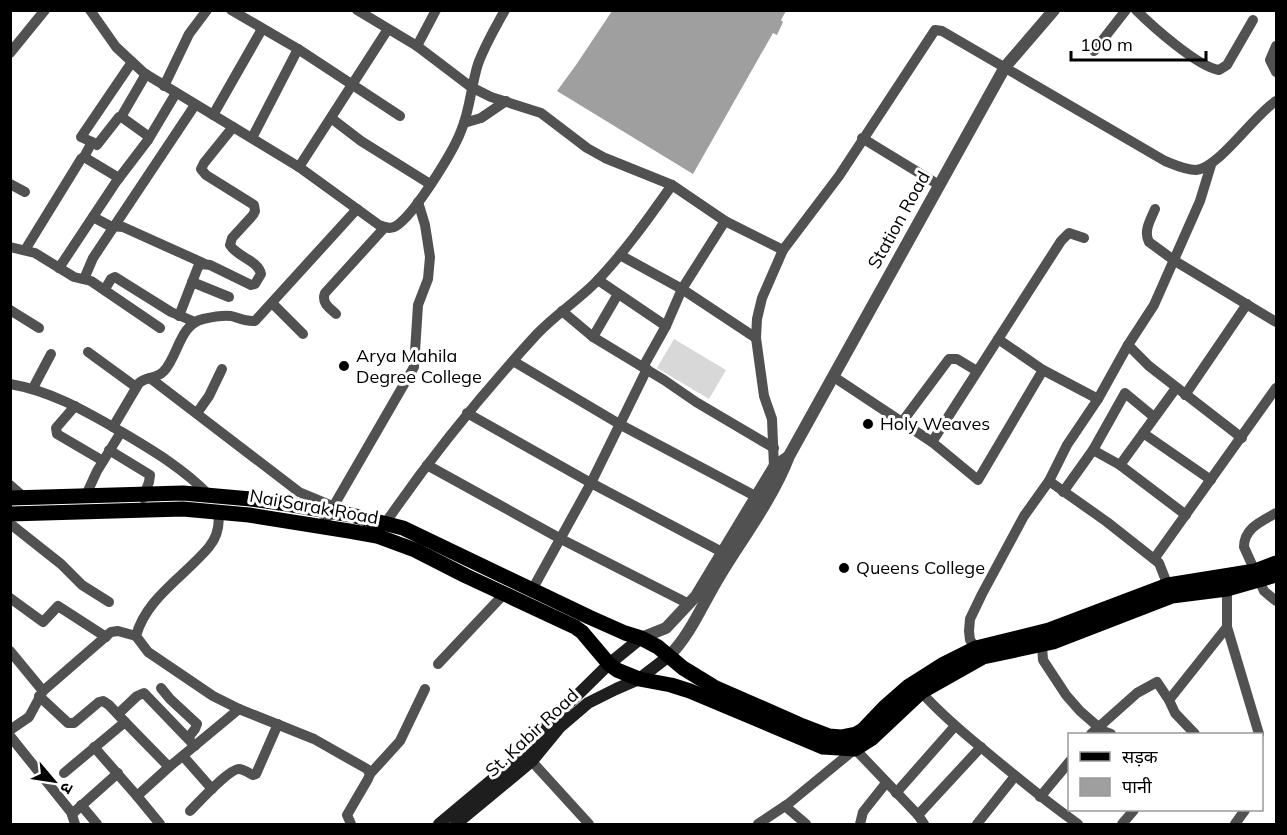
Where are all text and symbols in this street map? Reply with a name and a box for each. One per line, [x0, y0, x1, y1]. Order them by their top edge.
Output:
scale bar [1071, 24, 1206, 62]
text: 100 m [1080, 33, 1133, 56]
street label: Station Road [862, 167, 935, 273]
place label: Arya Mahila Degree College [356, 344, 482, 388]
marker: Arya Mahila Degree College [337, 359, 351, 373]
place label: Holy Weaves [880, 412, 990, 435]
marker: Holy Weaves [861, 417, 875, 431]
street label: Nai Sarak Road [248, 484, 380, 529]
place label: Queens College [856, 556, 985, 579]
marker: Queens College [837, 561, 851, 575]
street label: St. Kabir Road [480, 684, 583, 782]
legend [1068, 733, 1263, 811]
text: सड़क [1122, 745, 1159, 768]
north arrow [24, 751, 84, 811]
text: पानी [1122, 775, 1152, 798]
text: उ [56, 779, 78, 798]

